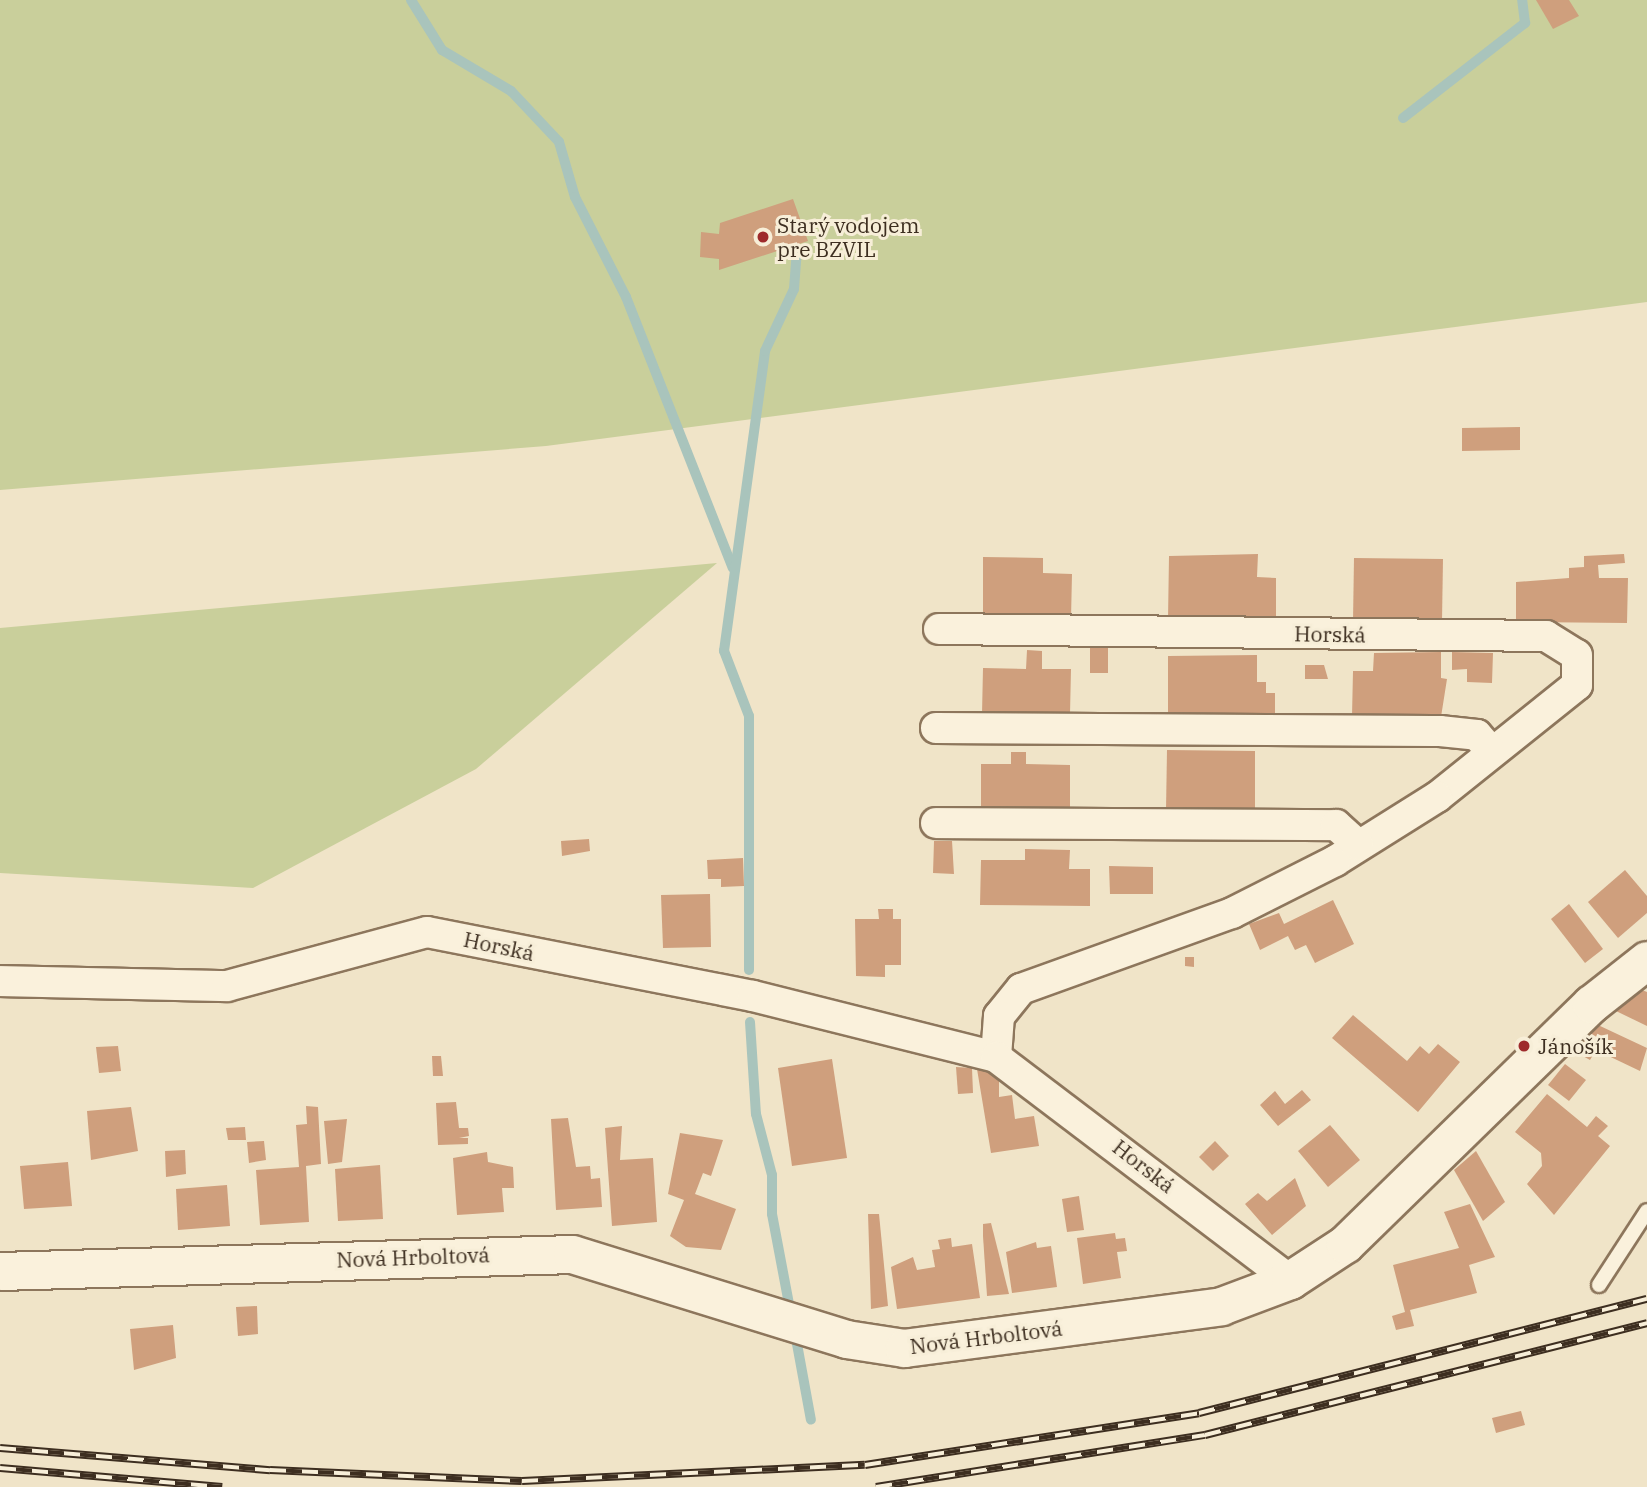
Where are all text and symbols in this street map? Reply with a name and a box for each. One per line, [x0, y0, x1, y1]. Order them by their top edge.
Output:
place label: Starý vodojem pre BZVIL [777, 212, 920, 262]
marker: Starý vodojem pre BZVIL [755, 229, 771, 245]
street label: Horská [1294, 621, 1366, 647]
street label: Horská [461, 926, 537, 966]
place label: Jánošík [1538, 1033, 1613, 1059]
marker: Jánošík [1516, 1038, 1532, 1054]
street label: Horská [1108, 1134, 1180, 1198]
street label: Nová Hrboltová [336, 1242, 490, 1272]
street label: Nová Hrboltová [908, 1315, 1064, 1359]

